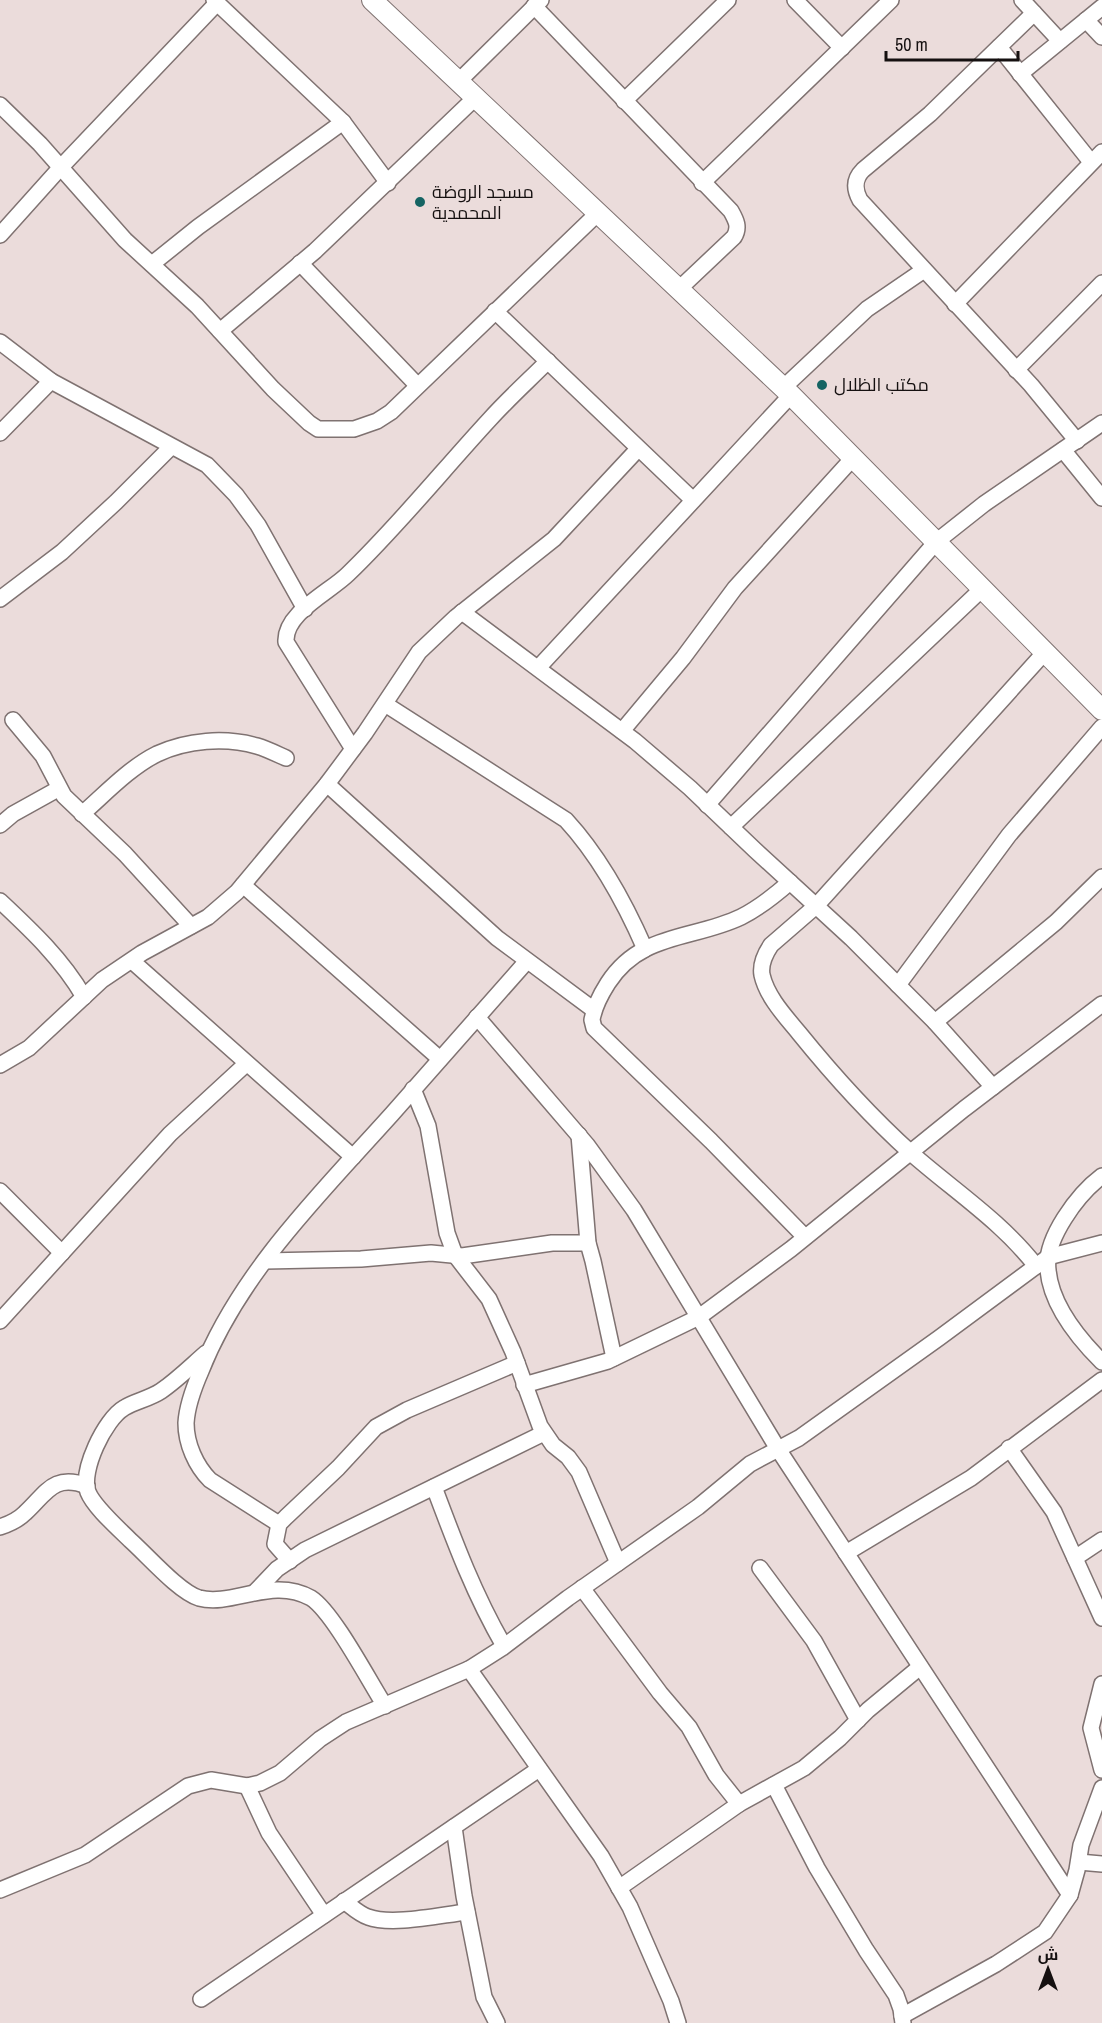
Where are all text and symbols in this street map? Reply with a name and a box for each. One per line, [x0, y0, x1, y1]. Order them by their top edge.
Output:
scale bar [886, 24, 1018, 62]
text: 50 m [895, 32, 928, 57]
place label: مسجد الروضة المحمدية [432, 179, 534, 225]
marker: مسجد الروضة المحمدية [413, 195, 427, 209]
place label: مكتب الظلال [834, 372, 929, 397]
marker: مكتب الظلال [815, 378, 829, 392]
north arrow [1018, 1939, 1078, 1999]
text: ش [1038, 1943, 1058, 1965]

